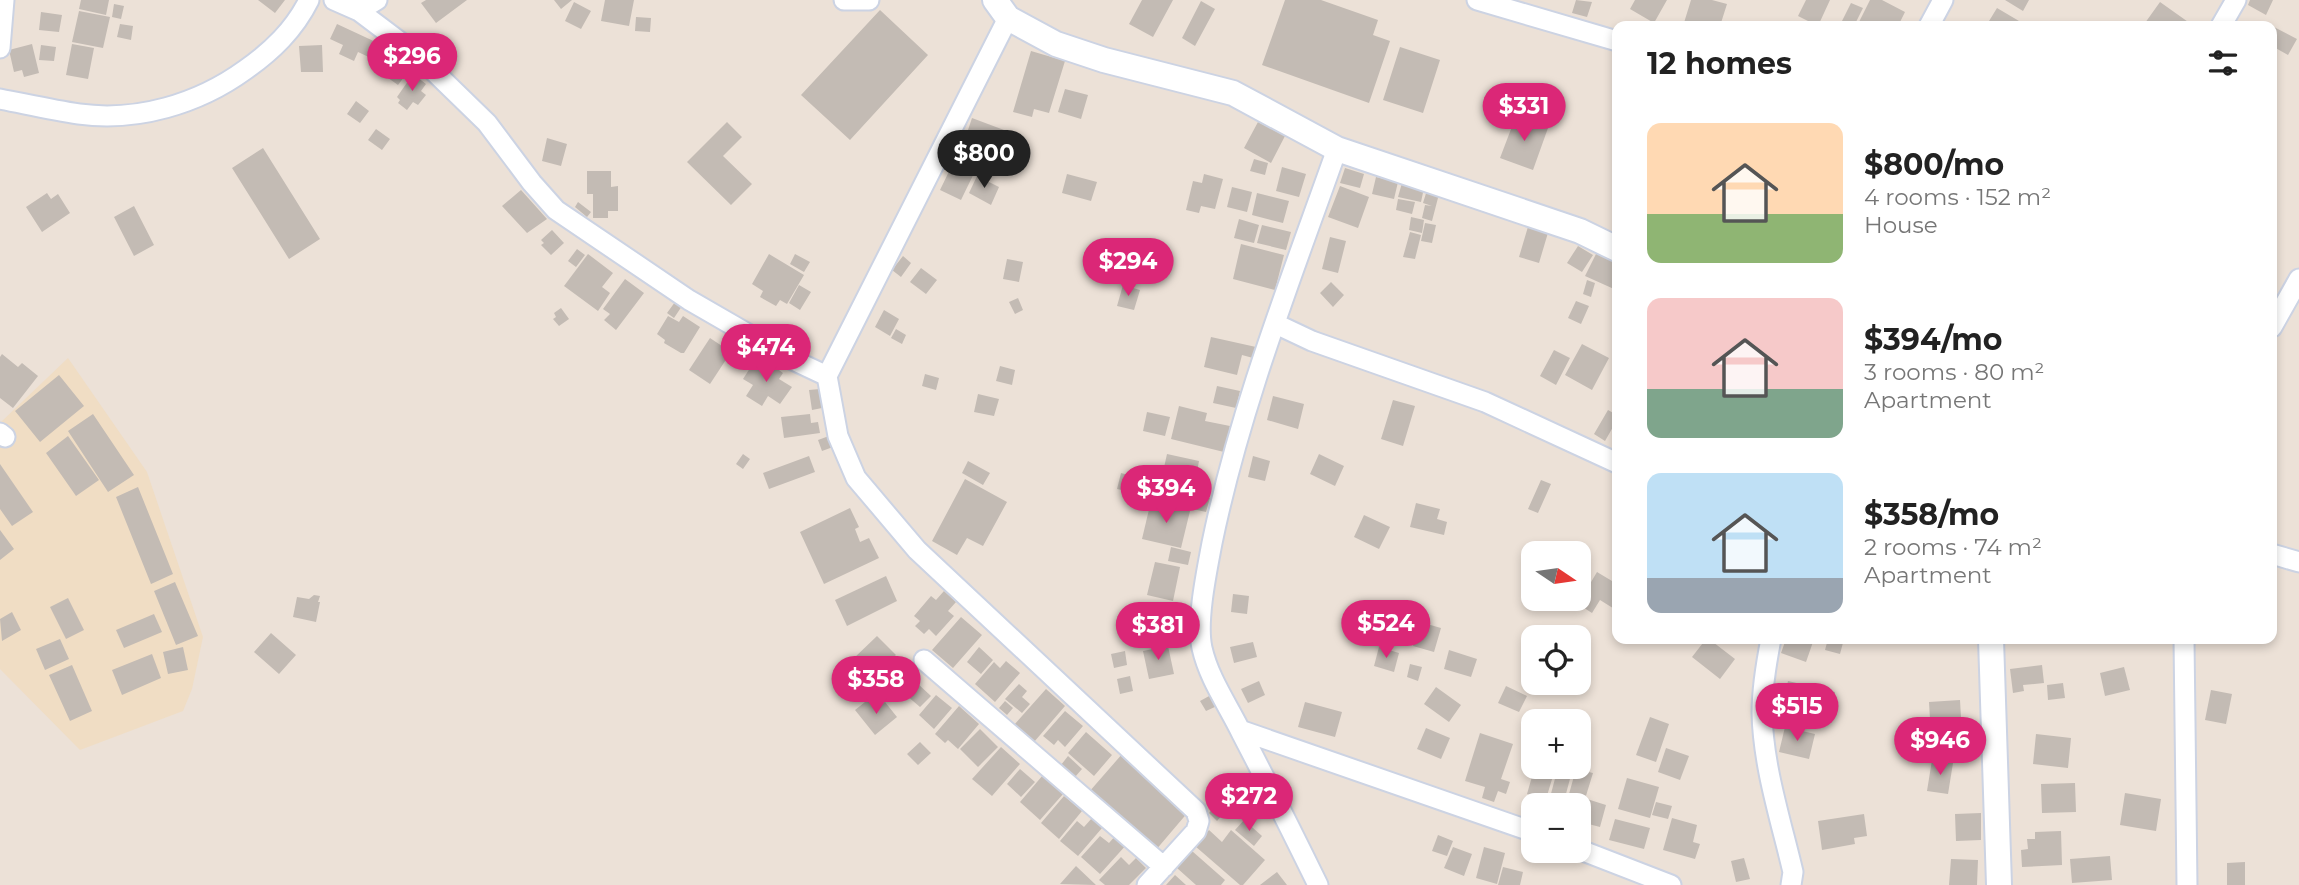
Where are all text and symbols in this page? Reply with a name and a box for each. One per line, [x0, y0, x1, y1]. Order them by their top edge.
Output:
pin: $296 [371, 34, 453, 93]
text: $296 [383, 42, 441, 70]
icon: filters [2204, 44, 2242, 82]
text: 12 homes [1647, 45, 1792, 82]
pin: $331 [1483, 83, 1565, 143]
text: $331 [1499, 92, 1549, 120]
pin: $800 [943, 130, 1025, 190]
text: $800 [953, 139, 1015, 167]
text: $800/mo [1864, 146, 2004, 183]
icon: home [1703, 151, 1787, 235]
text: 4 rooms · 152 m² [1864, 183, 2051, 211]
text: House [1864, 211, 1938, 239]
pin: $294 [1087, 238, 1169, 298]
text: $294 [1099, 247, 1157, 275]
text: $394/mo [1864, 321, 2002, 358]
pin: $474 [725, 324, 807, 384]
icon: home [1703, 326, 1787, 410]
text: $474 [737, 333, 795, 361]
text: 3 rooms · 80 m² [1864, 358, 2044, 386]
text: Apartment [1864, 386, 1992, 414]
pin: $394 [1125, 466, 1207, 525]
text: $394 [1137, 474, 1195, 502]
text: $358/mo [1864, 496, 1999, 533]
icon: home [1703, 501, 1787, 585]
text: 2 rooms · 74 m² [1864, 533, 2042, 561]
north arrow [1521, 541, 1591, 611]
map controls [1521, 541, 1591, 863]
text: Apartment [1864, 561, 1992, 589]
pin: $524 [1345, 600, 1427, 660]
pin: $381 [1117, 602, 1199, 662]
text: $524 [1357, 609, 1415, 637]
text: $381 [1132, 611, 1184, 639]
button: locate [1521, 625, 1591, 695]
pin: $358 [835, 656, 917, 716]
text: $358 [848, 665, 904, 693]
pin: $515 [1756, 684, 1838, 743]
text: $515 [1771, 692, 1823, 720]
button: + [1521, 709, 1591, 779]
pin: $946 [1899, 718, 1981, 777]
text: $946 [1910, 726, 1970, 754]
pin: $272 [1208, 774, 1290, 833]
text: $272 [1221, 782, 1277, 810]
button: − [1521, 793, 1591, 863]

